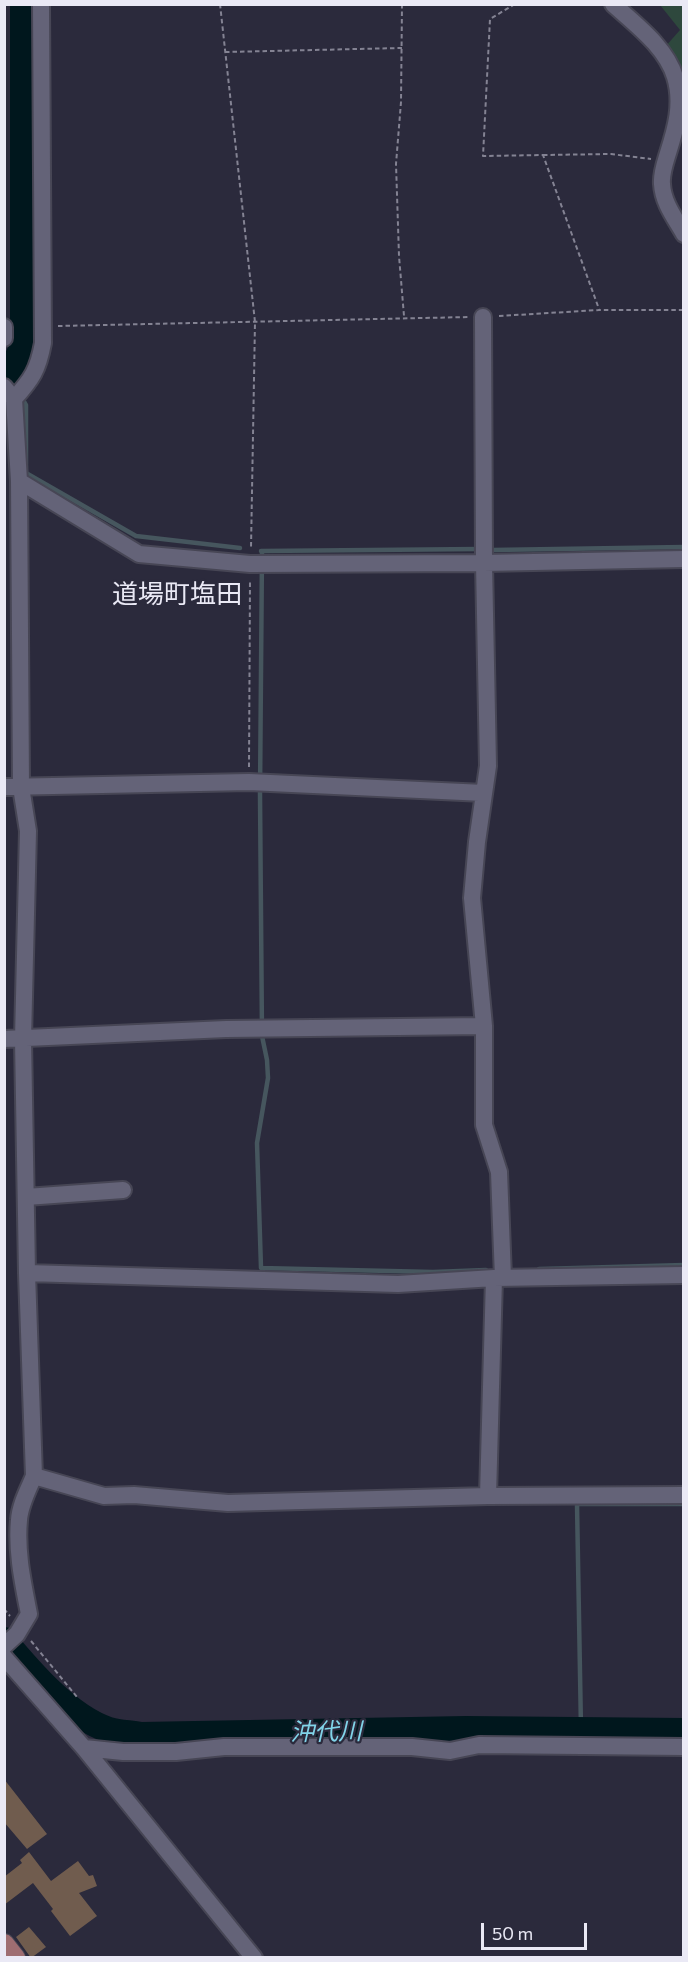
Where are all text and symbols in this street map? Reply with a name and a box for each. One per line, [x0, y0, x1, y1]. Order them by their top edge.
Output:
district label: 道場町塩田 [112, 578, 242, 610]
water label: 沖代川 [290, 1717, 362, 1747]
scale bar [484, 1911, 590, 1949]
text: 50 m [492, 1922, 533, 1944]

